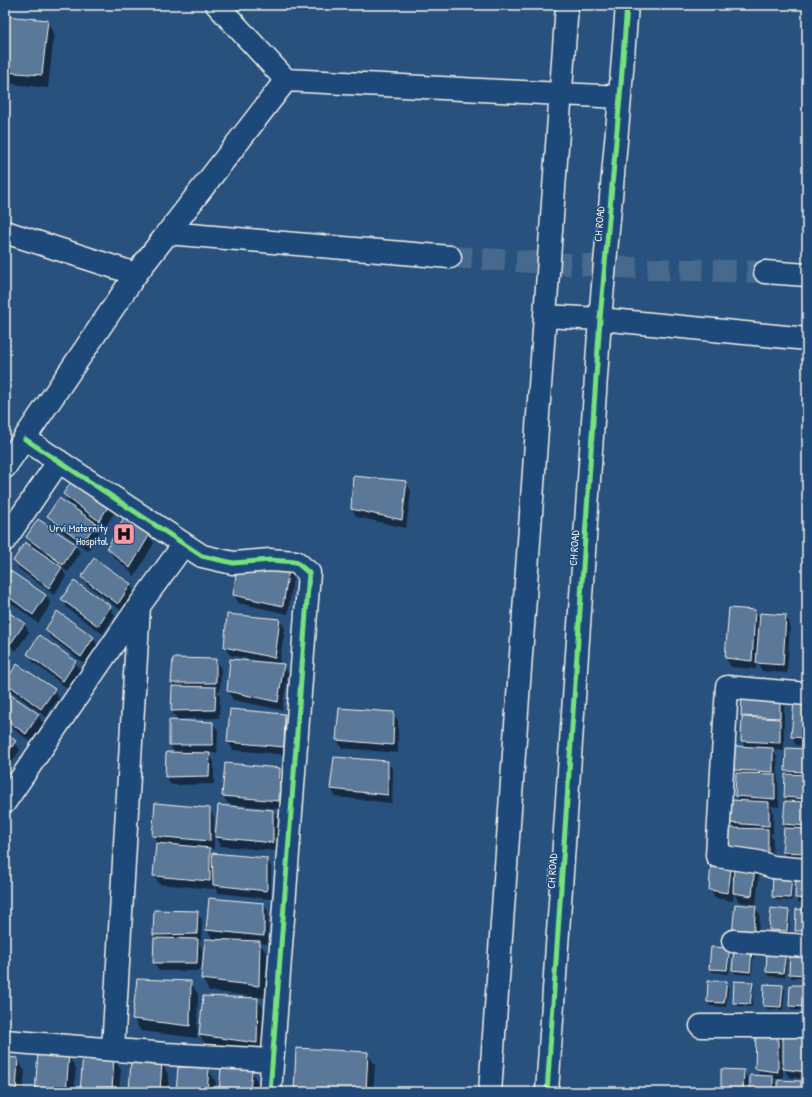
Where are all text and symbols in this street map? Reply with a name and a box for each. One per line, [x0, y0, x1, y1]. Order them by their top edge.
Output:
street label: CH ROAD [590, 205, 608, 242]
place label: Urvi Maternity Hospital [49, 521, 108, 548]
hospital icon: Urvi Maternity Hospital [111, 521, 137, 547]
street label: CH ROAD [566, 529, 582, 566]
street label: CH ROAD [544, 852, 560, 889]

